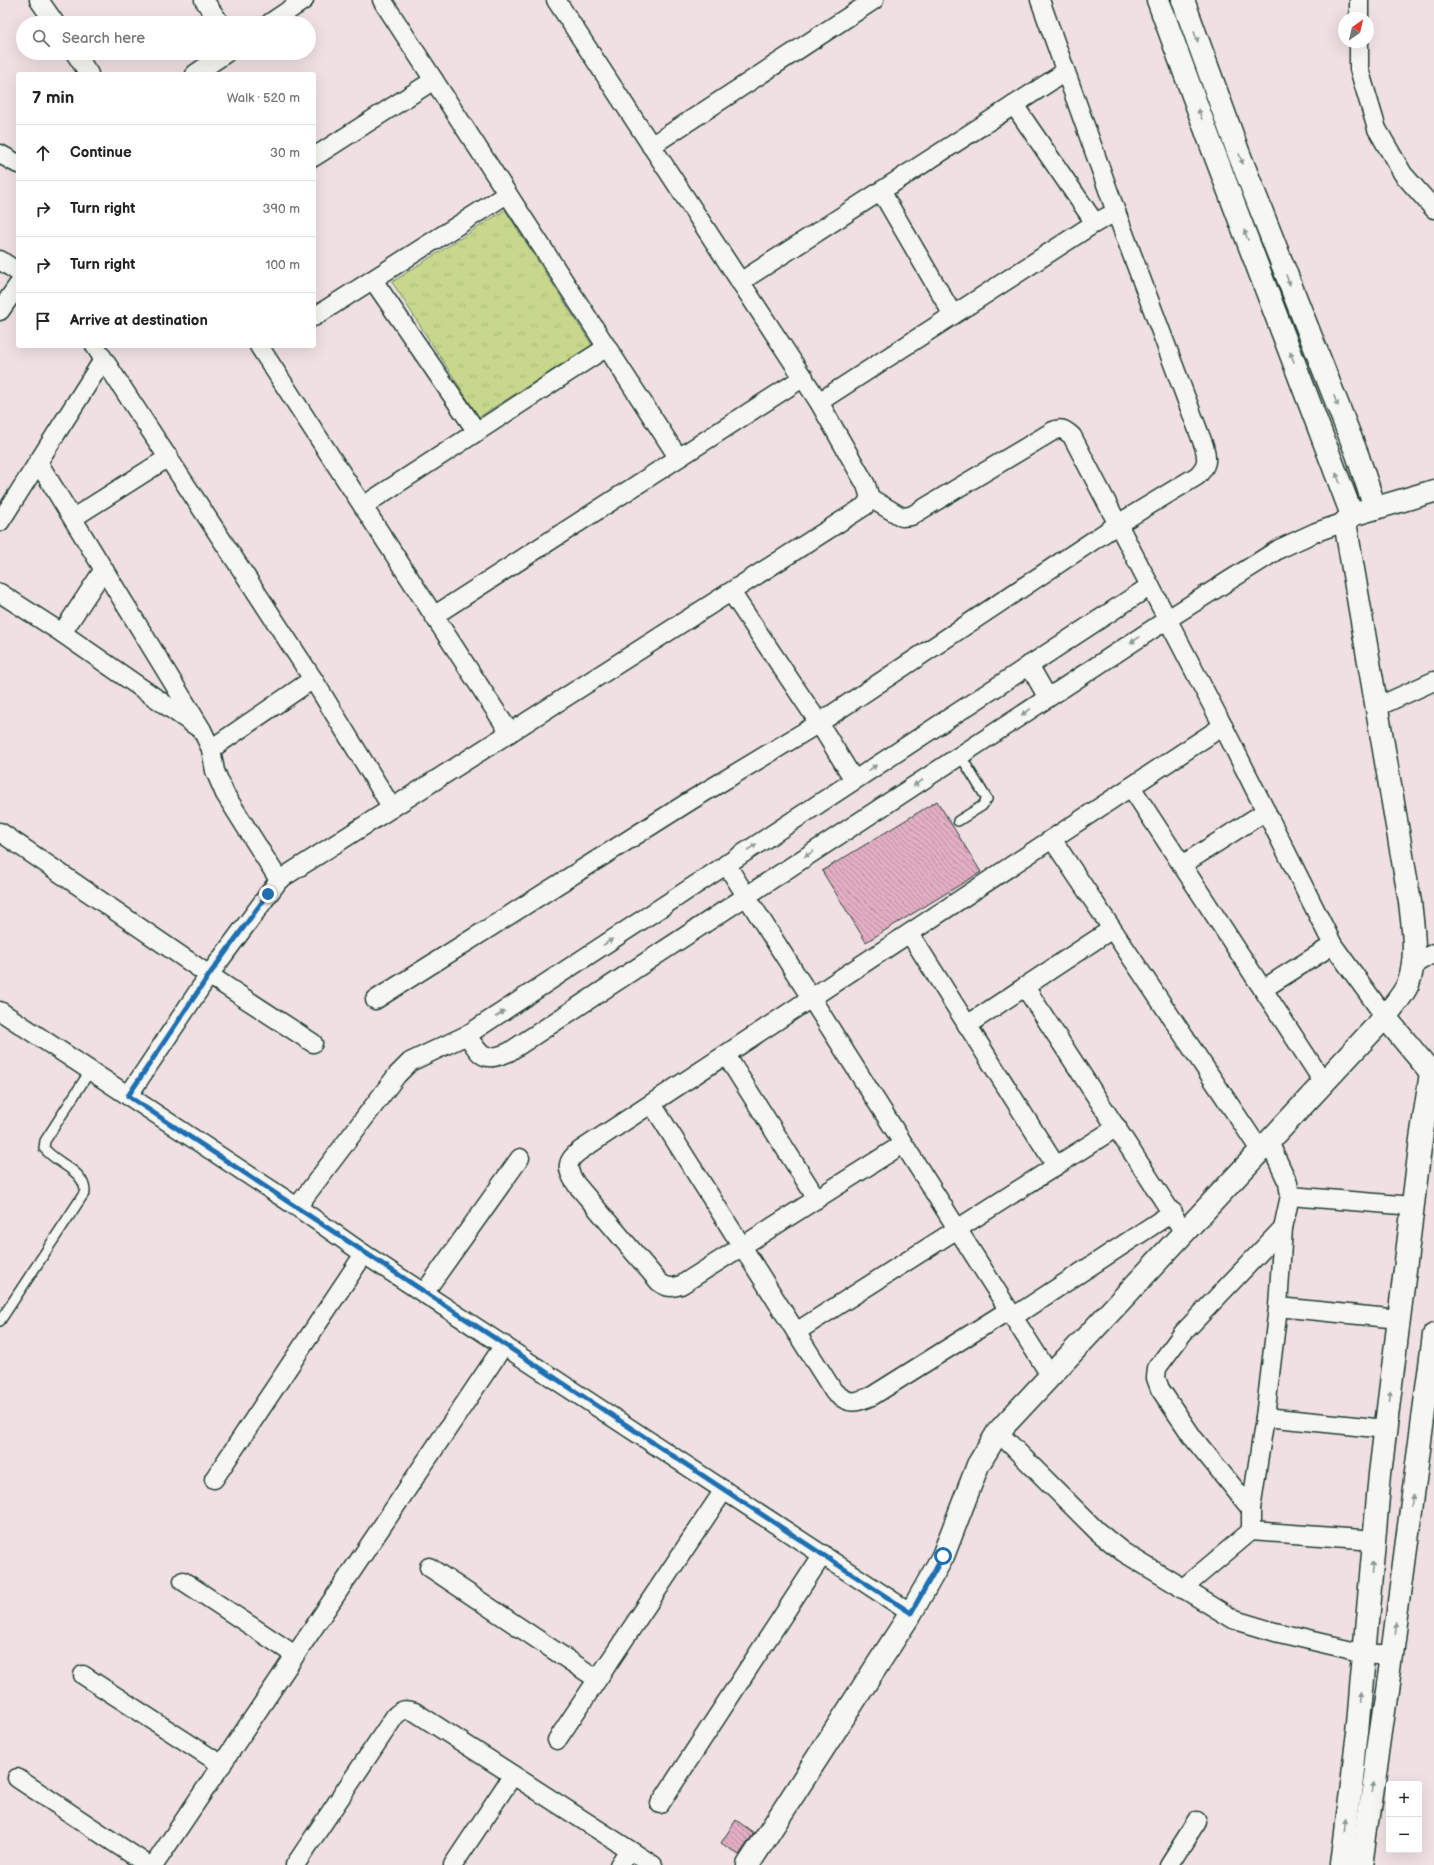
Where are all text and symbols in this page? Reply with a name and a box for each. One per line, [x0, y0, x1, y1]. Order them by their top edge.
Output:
north arrow [1338, 12, 1374, 48]
search box [16, 16, 316, 60]
icon: search [30, 27, 52, 49]
text: Search here [62, 29, 145, 48]
one-way arrow [1193, 31, 1199, 43]
text: 7 min [32, 88, 74, 108]
text: Walk · 520 m [227, 90, 300, 106]
one-way arrow [1196, 107, 1202, 119]
icon: ahead [32, 142, 54, 164]
text: Continue [70, 143, 132, 162]
text: 30 m [270, 145, 300, 161]
one-way arrow [1238, 153, 1244, 165]
icon: right [32, 198, 54, 220]
text: Turn right [70, 199, 135, 218]
text: 390 m [263, 201, 300, 217]
one-way arrow [1242, 229, 1248, 241]
icon: right [32, 254, 54, 276]
text: Turn right [70, 255, 135, 274]
text: 100 m [265, 257, 300, 273]
one-way arrow [1286, 274, 1292, 286]
icon: arrive [32, 310, 54, 332]
text: Arrive at destination [70, 311, 208, 330]
one-way arrow [1288, 350, 1294, 362]
one-way arrow [1333, 395, 1339, 407]
one-way arrow [1335, 472, 1341, 484]
one-way arrow [1129, 637, 1141, 644]
one-way arrow [1021, 708, 1032, 716]
one-way arrow [867, 764, 877, 772]
one-way arrow [913, 779, 923, 787]
one-way arrow [746, 843, 757, 851]
one-way arrow [804, 850, 814, 858]
route end [259, 885, 277, 903]
one-way arrow [603, 938, 613, 946]
one-way arrow [494, 1010, 505, 1017]
one-way arrow [1386, 1391, 1393, 1403]
one-way arrow [1409, 1493, 1416, 1506]
route start [934, 1547, 952, 1565]
one-way arrow [1369, 1562, 1376, 1574]
one-way arrow [1393, 1622, 1399, 1634]
one-way arrow [1357, 1691, 1364, 1703]
one-way arrow [1370, 1779, 1376, 1791]
map controls [1386, 1781, 1422, 1853]
button: + [1386, 1781, 1422, 1817]
button: − [1386, 1817, 1422, 1853]
one-way arrow [1343, 1820, 1349, 1832]

